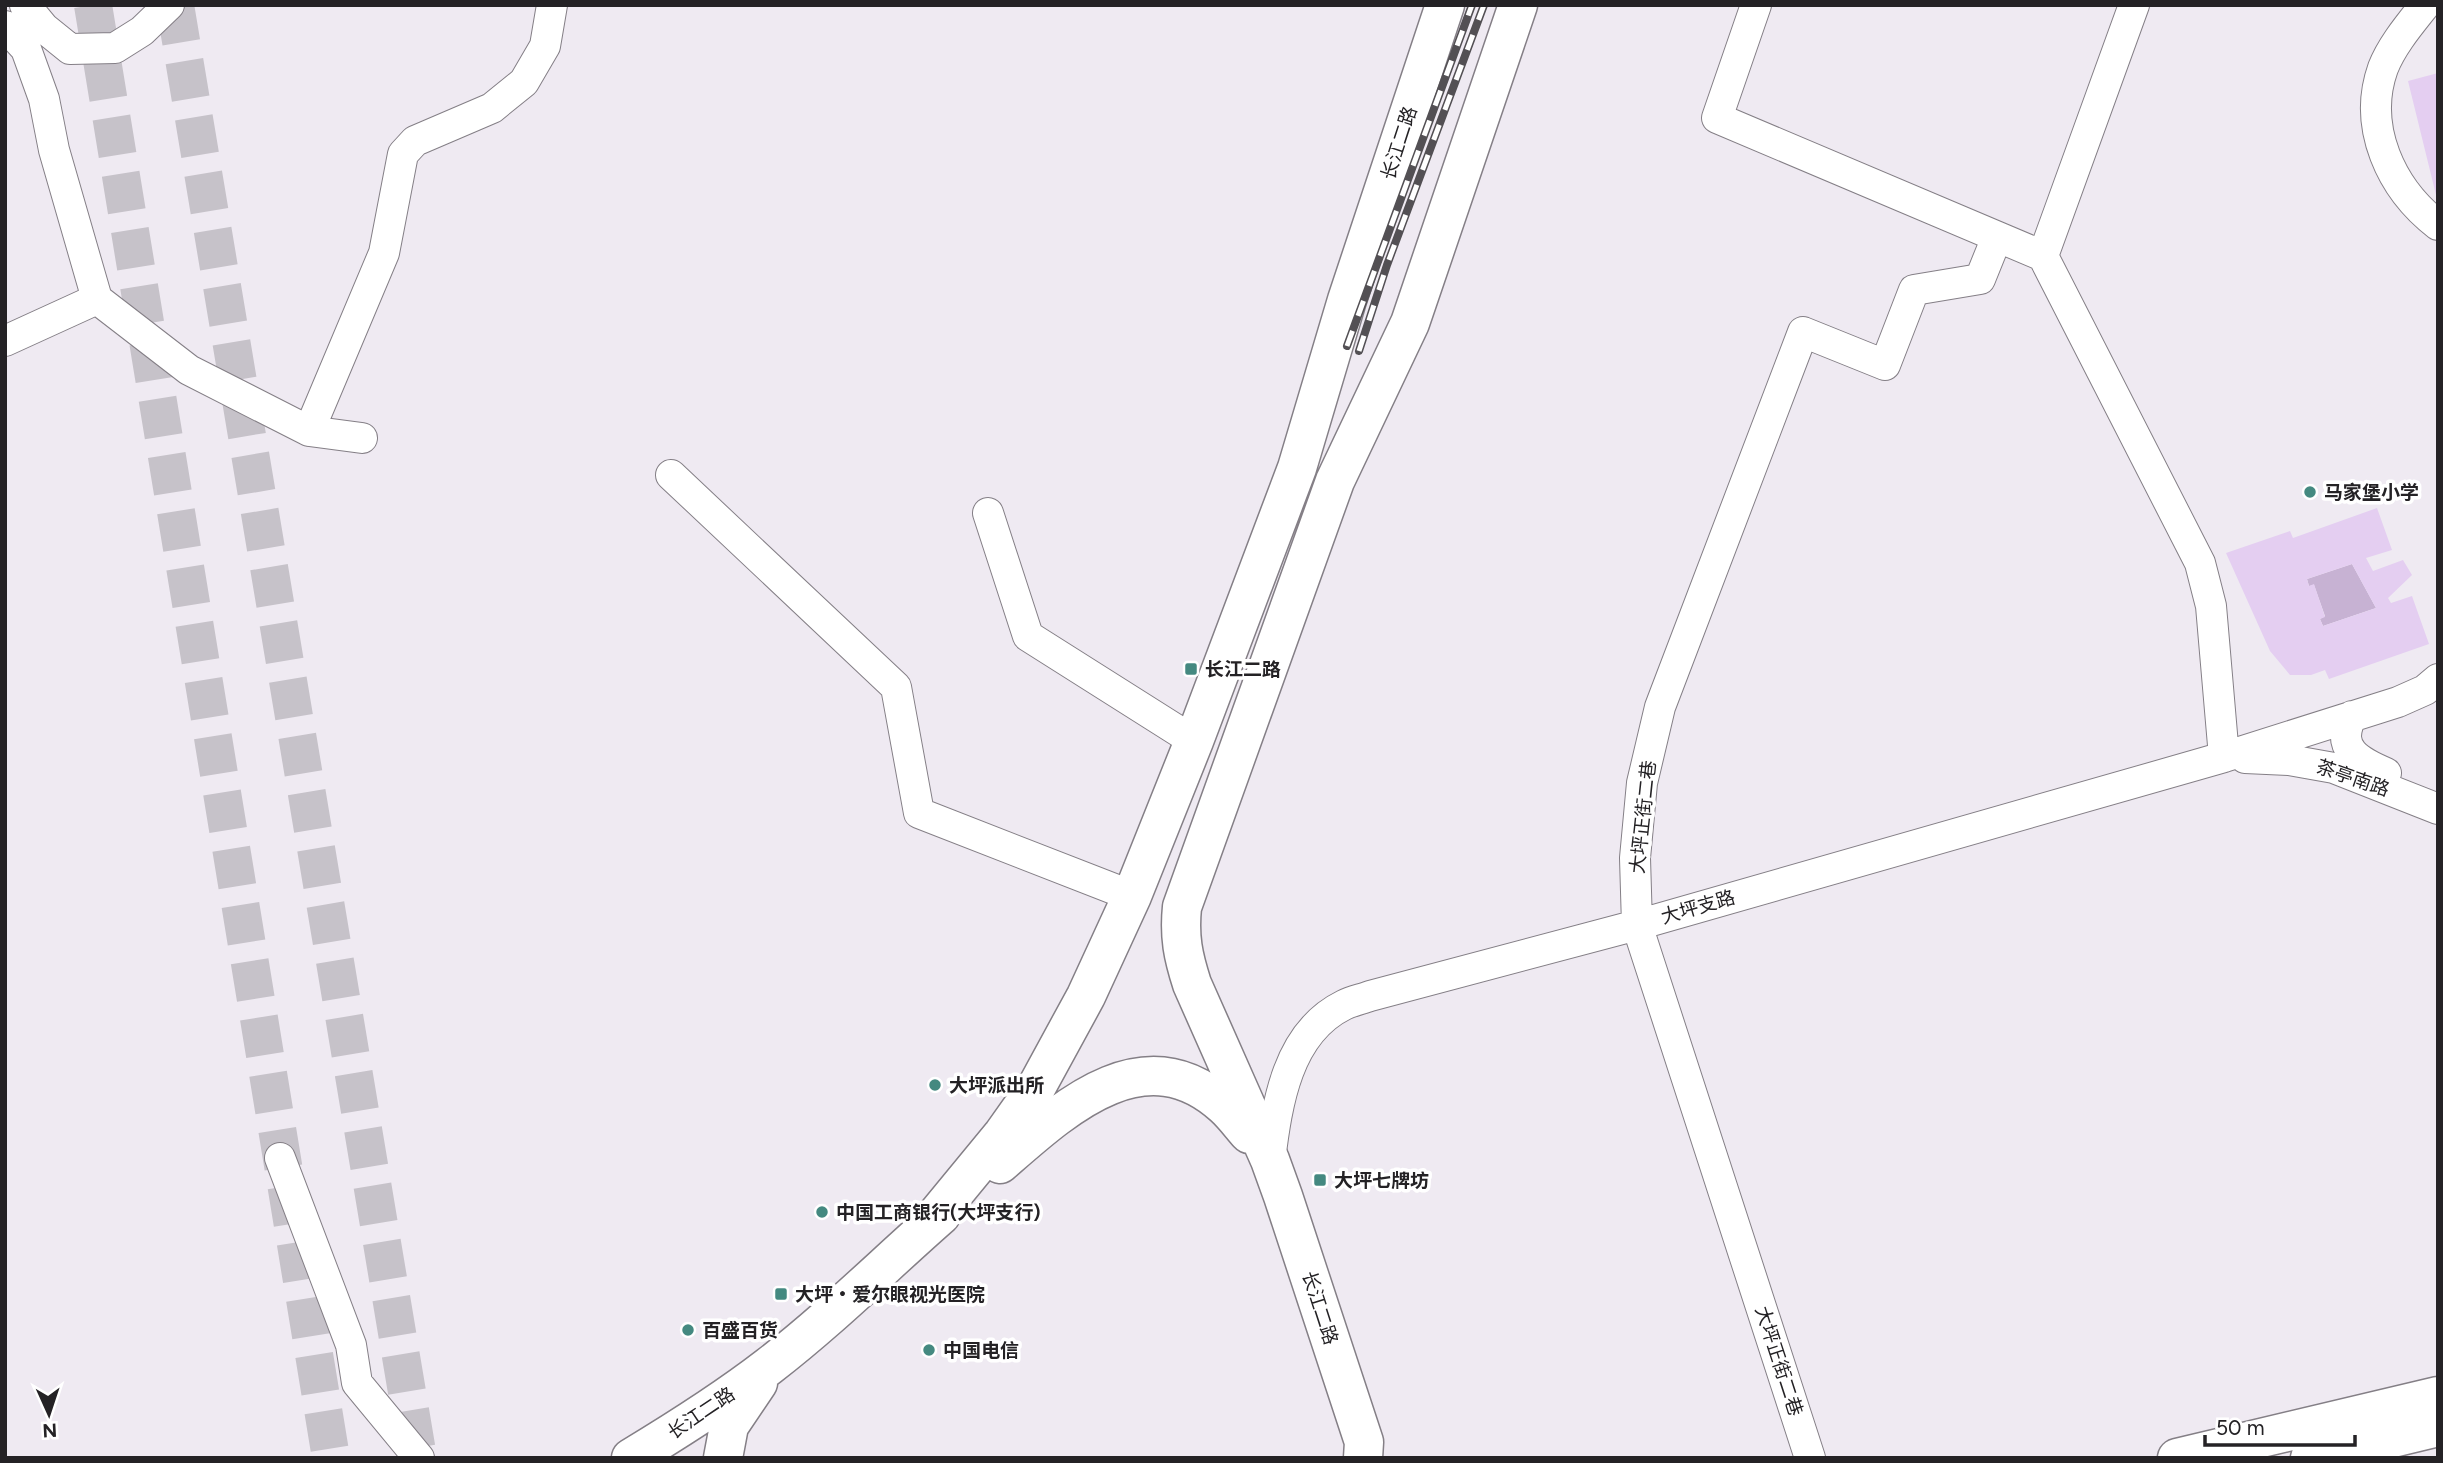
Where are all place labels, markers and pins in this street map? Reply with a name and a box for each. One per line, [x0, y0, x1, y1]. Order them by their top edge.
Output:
place label: 马家堡小学 [2324, 481, 2419, 504]
marker: 马家堡小学 [2302, 484, 2318, 500]
place label: 长江二路 [1205, 658, 1281, 681]
marker: 长江二路 [1183, 661, 1199, 677]
place label: 大坪派出所 [949, 1074, 1044, 1097]
marker: 大坪派出所 [927, 1077, 943, 1093]
place label: 大坪七牌坊 [1334, 1169, 1429, 1192]
marker: 大坪七牌坊 [1312, 1172, 1328, 1188]
place label: 中国工商银行(大坪支行) [836, 1201, 1041, 1224]
marker: 中国工商银行(大坪支行) [814, 1204, 830, 1220]
place label: 大坪‧爱尔眼视光医院 [795, 1283, 985, 1306]
marker: 大坪‧爱尔眼视光医院 [773, 1286, 789, 1302]
place label: 百盛百货 [702, 1319, 778, 1342]
marker: 百盛百货 [680, 1322, 696, 1338]
place label: 中国电信 [943, 1339, 1019, 1362]
marker: 中国电信 [921, 1342, 937, 1358]

